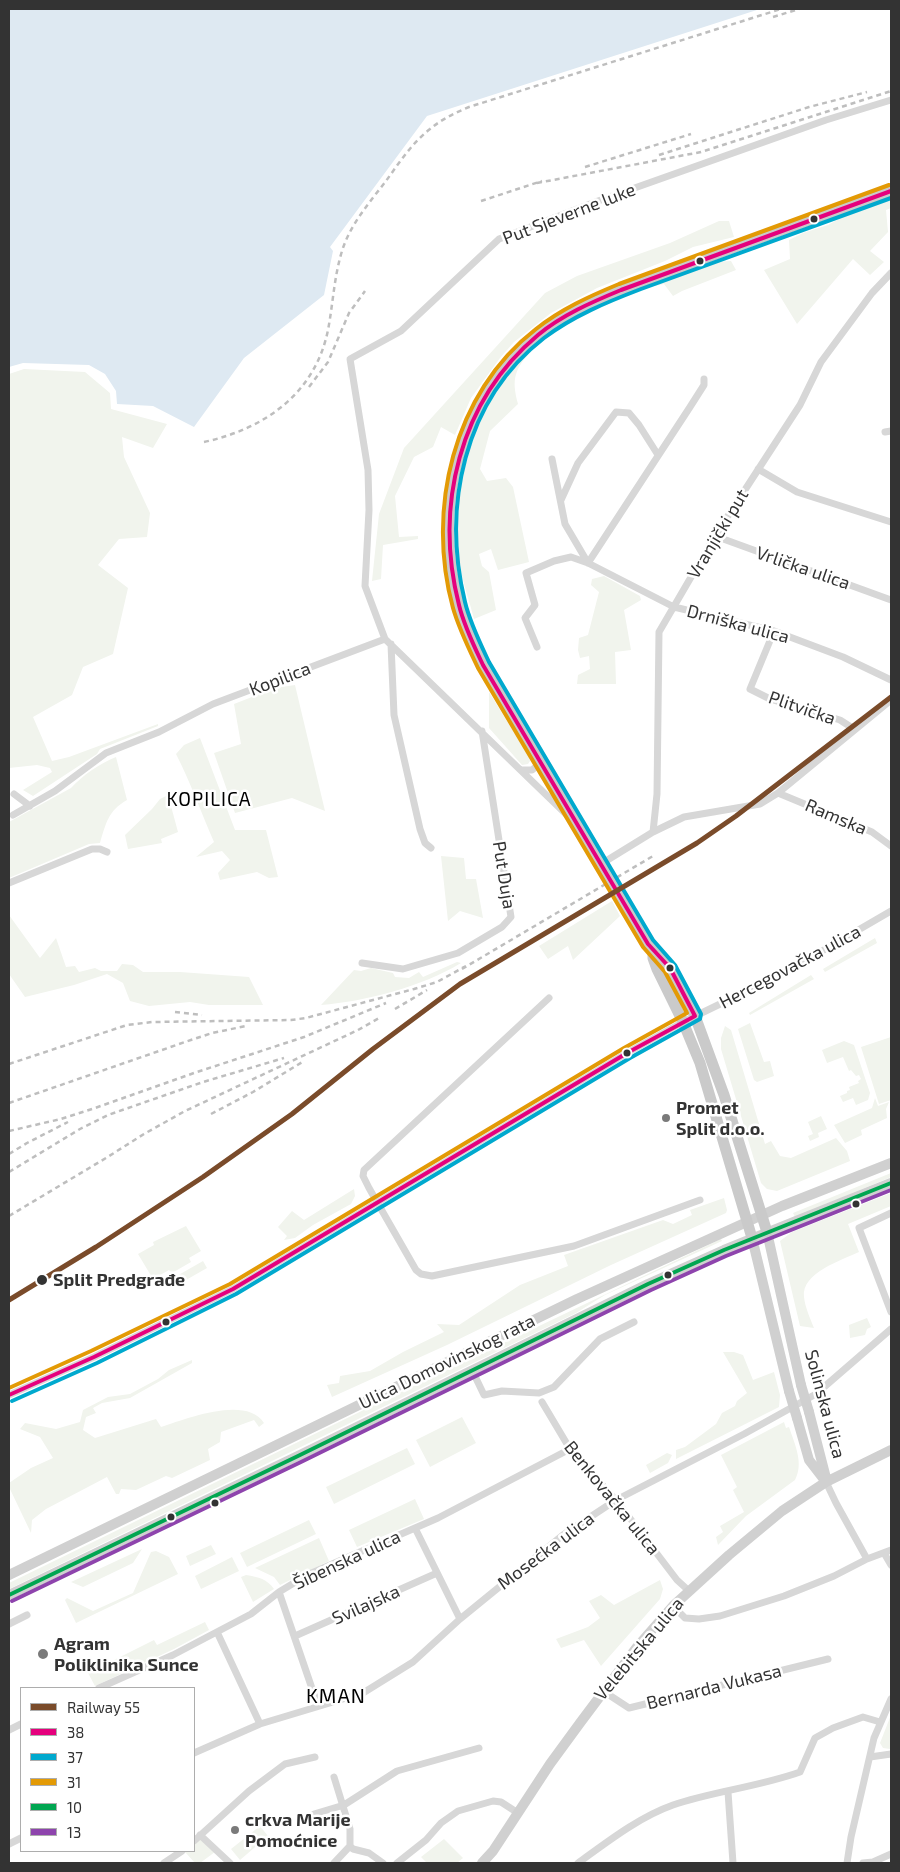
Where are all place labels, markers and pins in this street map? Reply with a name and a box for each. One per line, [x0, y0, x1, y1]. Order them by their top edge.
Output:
unlabelled marker [809, 214, 819, 224]
unlabelled marker [695, 256, 705, 266]
unlabelled marker [665, 963, 675, 973]
unlabelled marker [622, 1048, 632, 1058]
place label: Promet Split d.o.o. [676, 1097, 765, 1140]
marker: Promet Split d.o.o. [660, 1112, 672, 1124]
unlabelled marker [851, 1199, 861, 1209]
place label: Split Predgrađe [53, 1269, 185, 1291]
unlabelled marker [663, 1270, 673, 1280]
marker: Split Predgrađe [35, 1273, 49, 1287]
unlabelled marker [161, 1317, 171, 1327]
unlabelled marker [210, 1498, 220, 1508]
unlabelled marker [166, 1512, 176, 1522]
place label: Agram Poliklinika Sunce [54, 1633, 199, 1676]
marker: Agram Poliklinika Sunce [36, 1647, 50, 1661]
place label: crkva Marije Pomoćnice [245, 1809, 351, 1852]
marker: crkva Marije Pomoćnice [229, 1824, 241, 1836]

